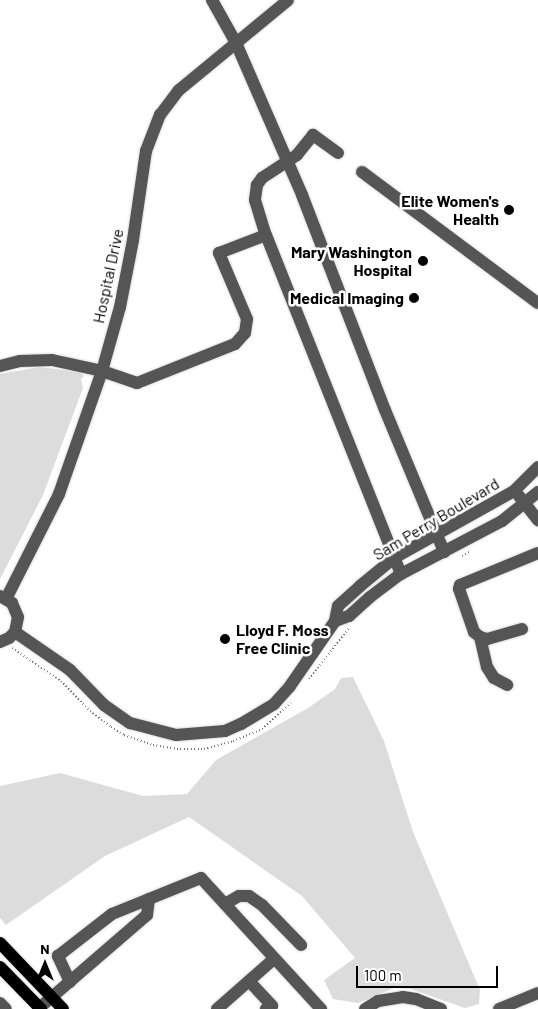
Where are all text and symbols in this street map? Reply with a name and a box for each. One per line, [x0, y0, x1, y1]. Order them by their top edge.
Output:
place label: Elite Women's Health [401, 191, 499, 229]
marker: Elite Women's Health [503, 204, 515, 216]
street label: Hospital Drive [89, 227, 127, 325]
place label: Mary Washington Hospital [291, 242, 412, 280]
marker: Mary Washington Hospital [416, 254, 430, 268]
place label: Medical Imaging [290, 288, 404, 308]
marker: Medical Imaging [408, 292, 420, 304]
street label: Sam Perry Boulevard [369, 474, 503, 564]
place label: Lloyd F. Moss Free Clinic [236, 620, 329, 658]
marker: Lloyd F. Moss Free Clinic [218, 632, 232, 646]
north arrow [20, 939, 70, 989]
text: N [40, 940, 50, 957]
scale bar [358, 956, 500, 988]
text: 100 m [364, 966, 402, 984]

